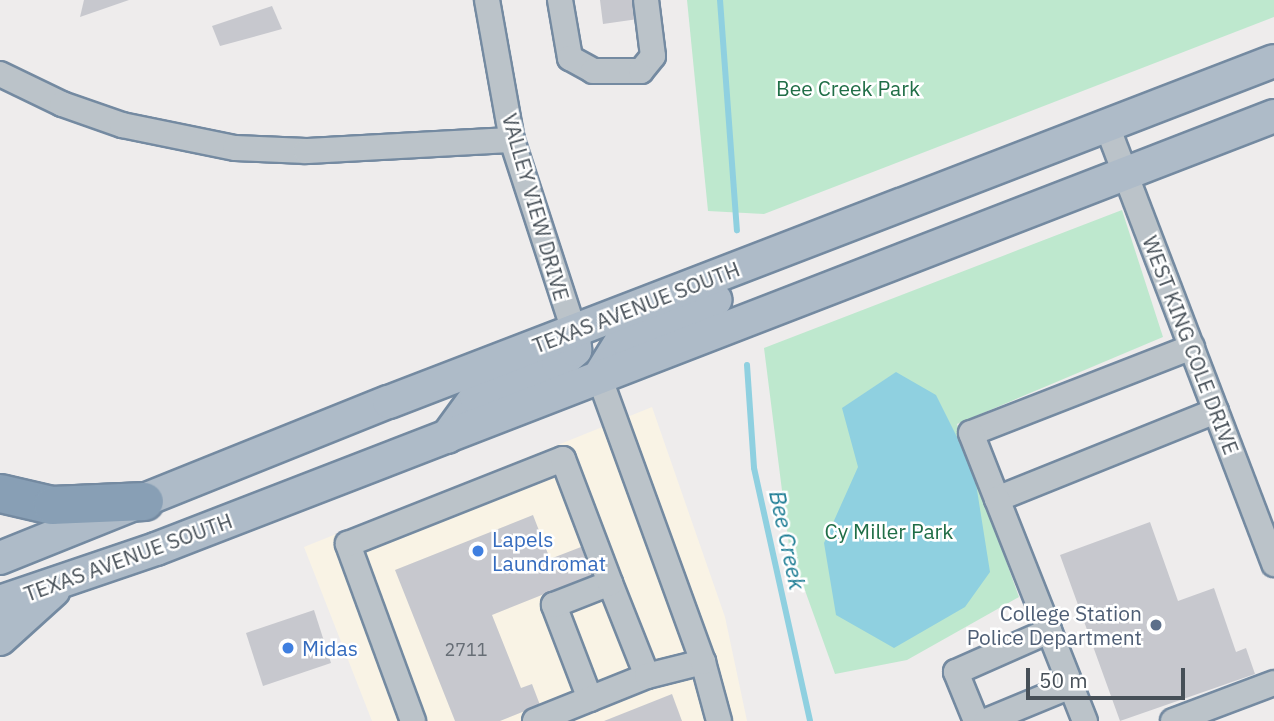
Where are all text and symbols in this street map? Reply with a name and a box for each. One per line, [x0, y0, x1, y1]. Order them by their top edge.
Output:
park label: Bee Creek Park [776, 75, 920, 101]
street label: VALLEY VIEW DRIVE [497, 110, 575, 304]
street label: WEST KING COLE DRIVE [1138, 232, 1244, 458]
street label: TEXAS AVENUE SOUTH [529, 256, 743, 358]
water label: Bee Creek [764, 488, 812, 592]
street label: TEXAS AVENUE SOUTH [20, 508, 236, 606]
park label: Cy Miller Park [825, 518, 953, 544]
place label: Lapels Laundromat [492, 526, 606, 576]
marker: Lapels Laundromat [470, 543, 486, 559]
place label: College Station Police Department [967, 600, 1142, 650]
marker: College Station Police Department [1148, 617, 1164, 633]
place label: Midas [302, 635, 358, 661]
house number: 2711 [444, 639, 488, 661]
marker: Midas [280, 640, 296, 656]
scale bar [1029, 654, 1188, 698]
text: 50 m [1039, 666, 1088, 694]

